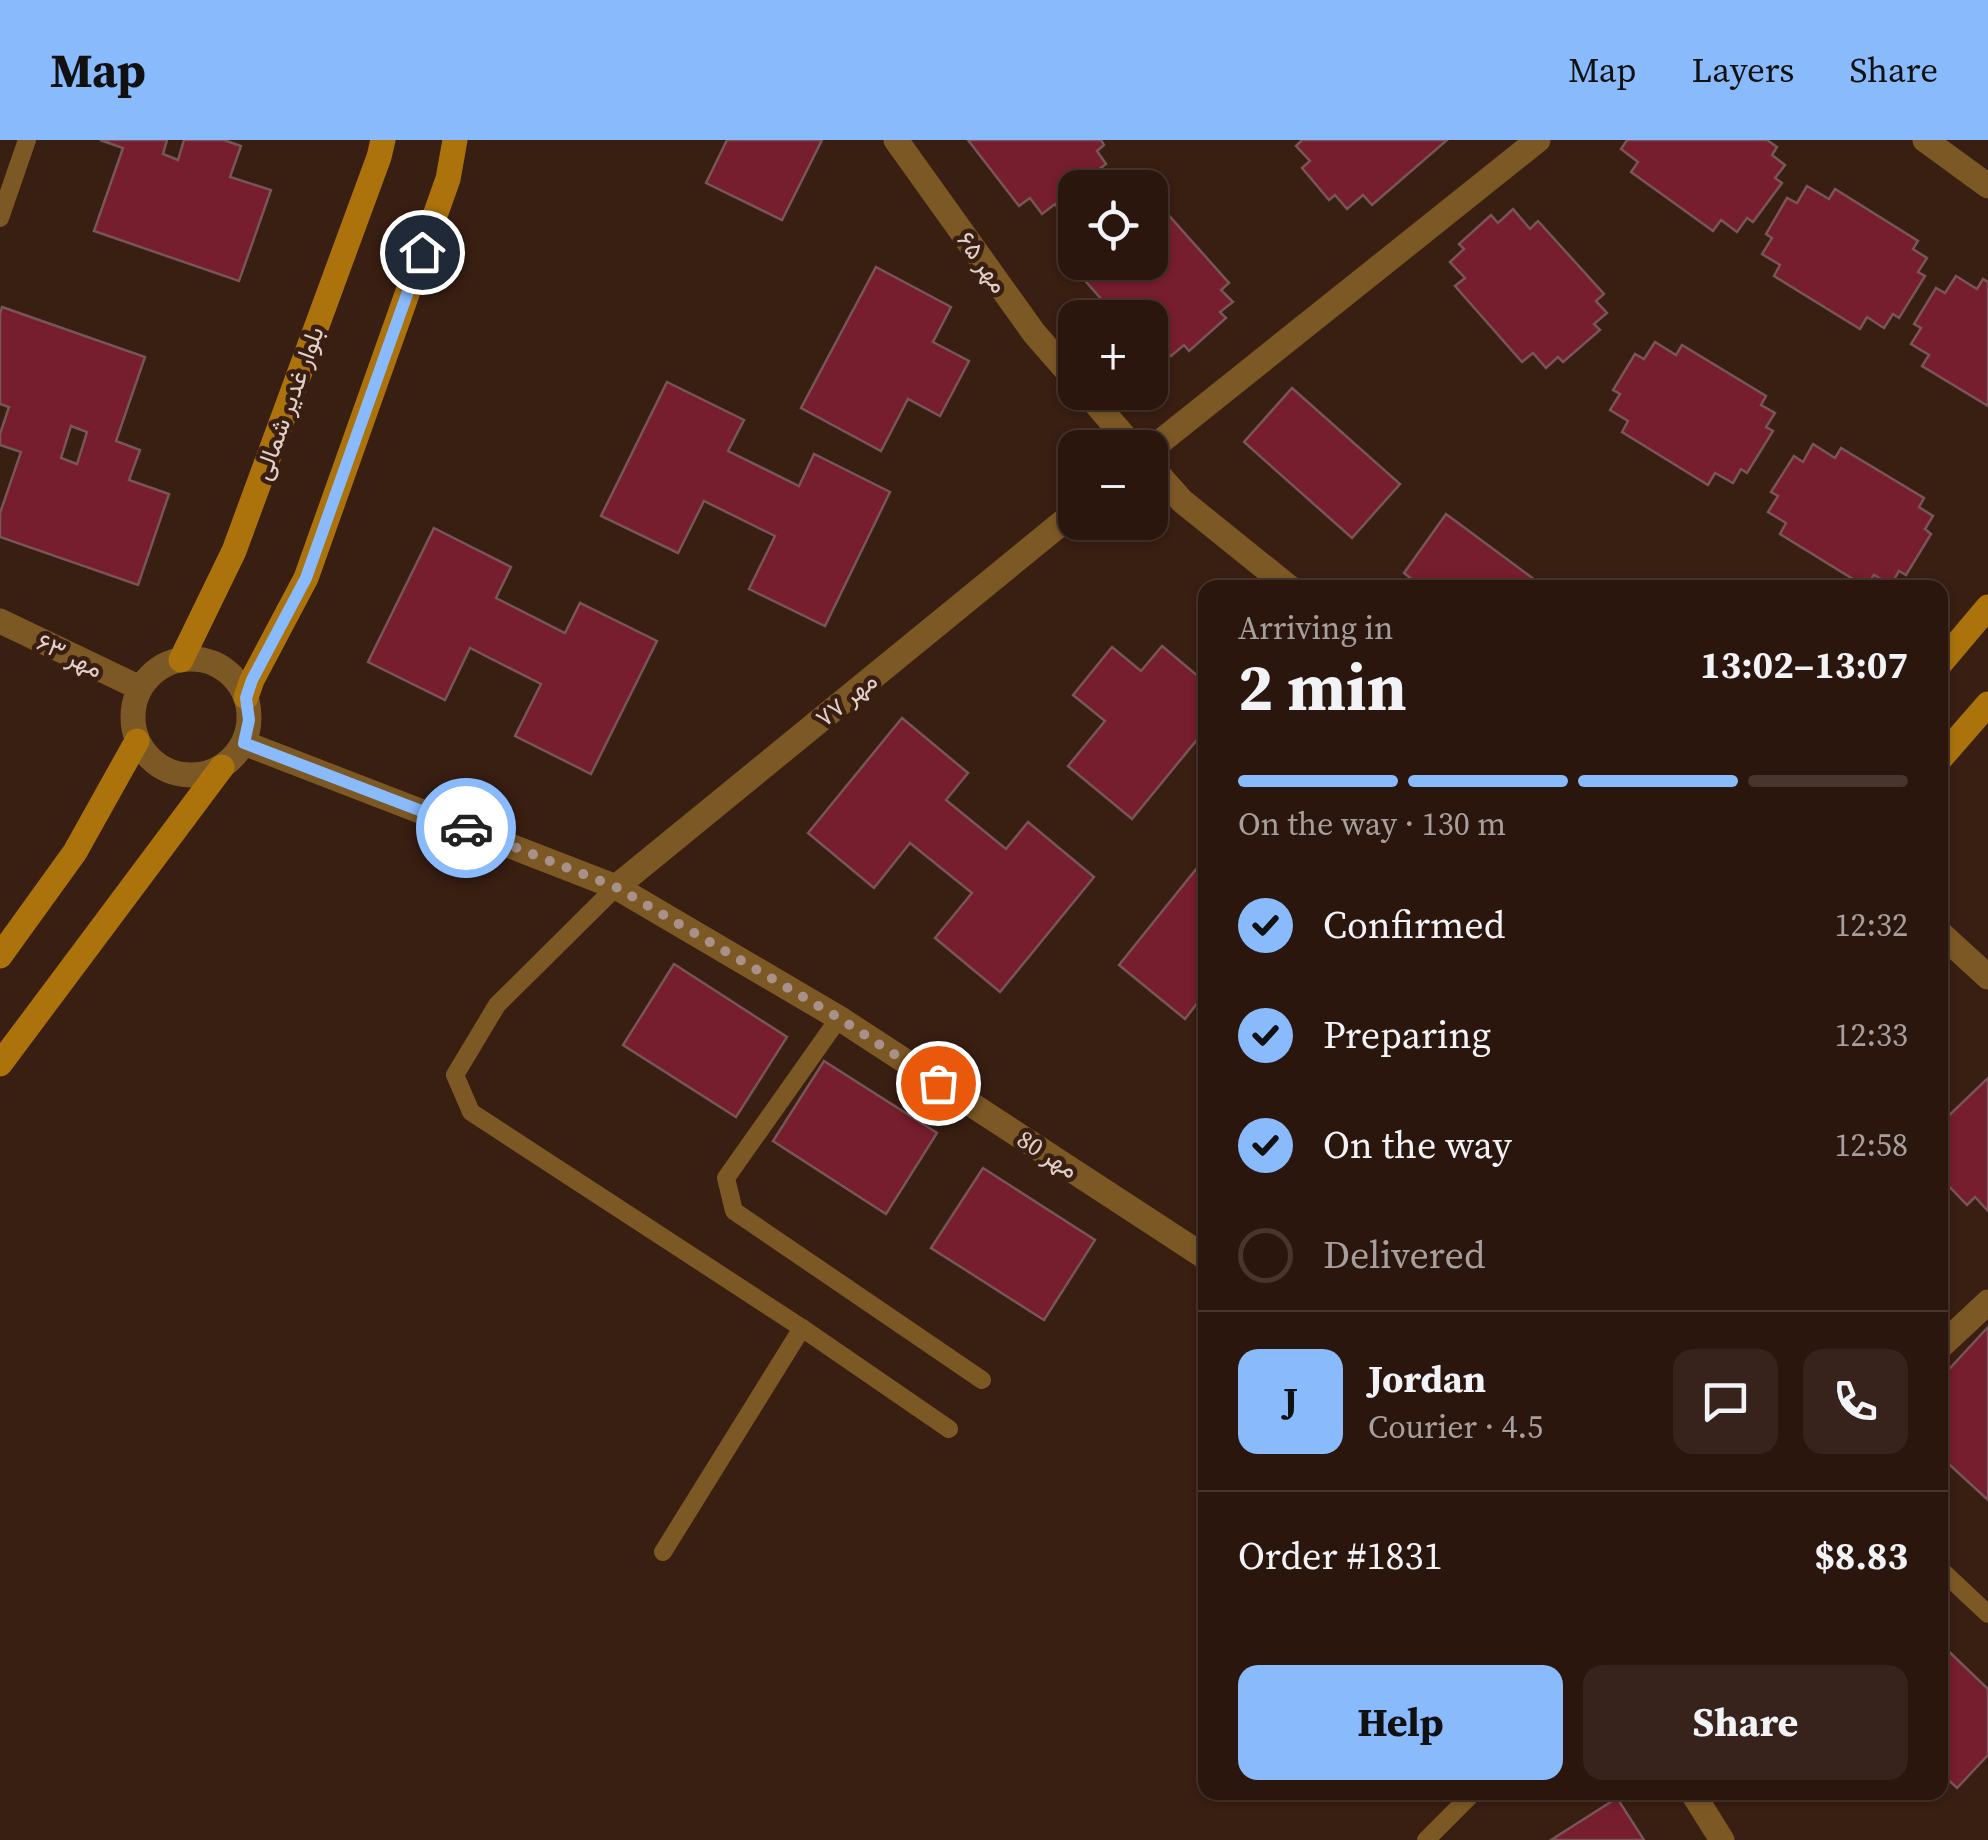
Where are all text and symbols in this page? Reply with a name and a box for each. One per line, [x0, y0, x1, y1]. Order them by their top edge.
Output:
text: Map [50, 37, 146, 103]
text: Map [1568, 46, 1636, 94]
text: Layers [1691, 46, 1794, 94]
text: Share [1849, 46, 1938, 94]
map controls [1058, 170, 1168, 540]
button: locate [1058, 170, 1168, 280]
pin [380, 210, 465, 295]
street label: مهر ۶۵ [950, 224, 1016, 300]
icon: home [395, 225, 450, 280]
button: + [1058, 300, 1168, 410]
street label: بلوار غدیر شمالی [244, 321, 332, 485]
button: − [1058, 430, 1168, 540]
text: Arriving in [1238, 606, 1393, 650]
street label: مهر ۶۳ [31, 624, 109, 686]
text: 13:02–13:07 [1700, 639, 1908, 691]
text: 2 min [1238, 643, 1407, 732]
street label: مهر ۷۷ [808, 664, 884, 734]
courier [416, 778, 516, 878]
icon: car [439, 801, 494, 856]
text: On the way · 130 m [1238, 802, 1506, 846]
icon: check [1238, 898, 1293, 953]
text: Confirmed [1323, 899, 1505, 951]
text: 12:32 [1834, 903, 1908, 947]
icon: check [1238, 1008, 1293, 1063]
text: Preparing [1323, 1009, 1491, 1061]
text: 12:33 [1834, 1013, 1908, 1057]
pin [896, 1041, 981, 1126]
icon: bag [911, 1056, 966, 1111]
icon: check [1238, 1118, 1293, 1173]
text: On the way [1323, 1119, 1512, 1171]
street label: مهر 80 [1011, 1122, 1085, 1186]
text: 12:58 [1834, 1123, 1908, 1167]
text: Delivered [1323, 1229, 1486, 1281]
button: chat [1673, 1349, 1778, 1454]
button: phone [1803, 1349, 1908, 1454]
text: Jordan [1368, 1353, 1486, 1405]
text: J [1283, 1375, 1298, 1427]
text: Courier · 4.5 [1368, 1405, 1543, 1449]
text: Order #1831 [1238, 1530, 1442, 1582]
text: $8.83 [1814, 1530, 1908, 1582]
button: Help [1238, 1665, 1563, 1780]
button: Share [1583, 1665, 1908, 1780]

